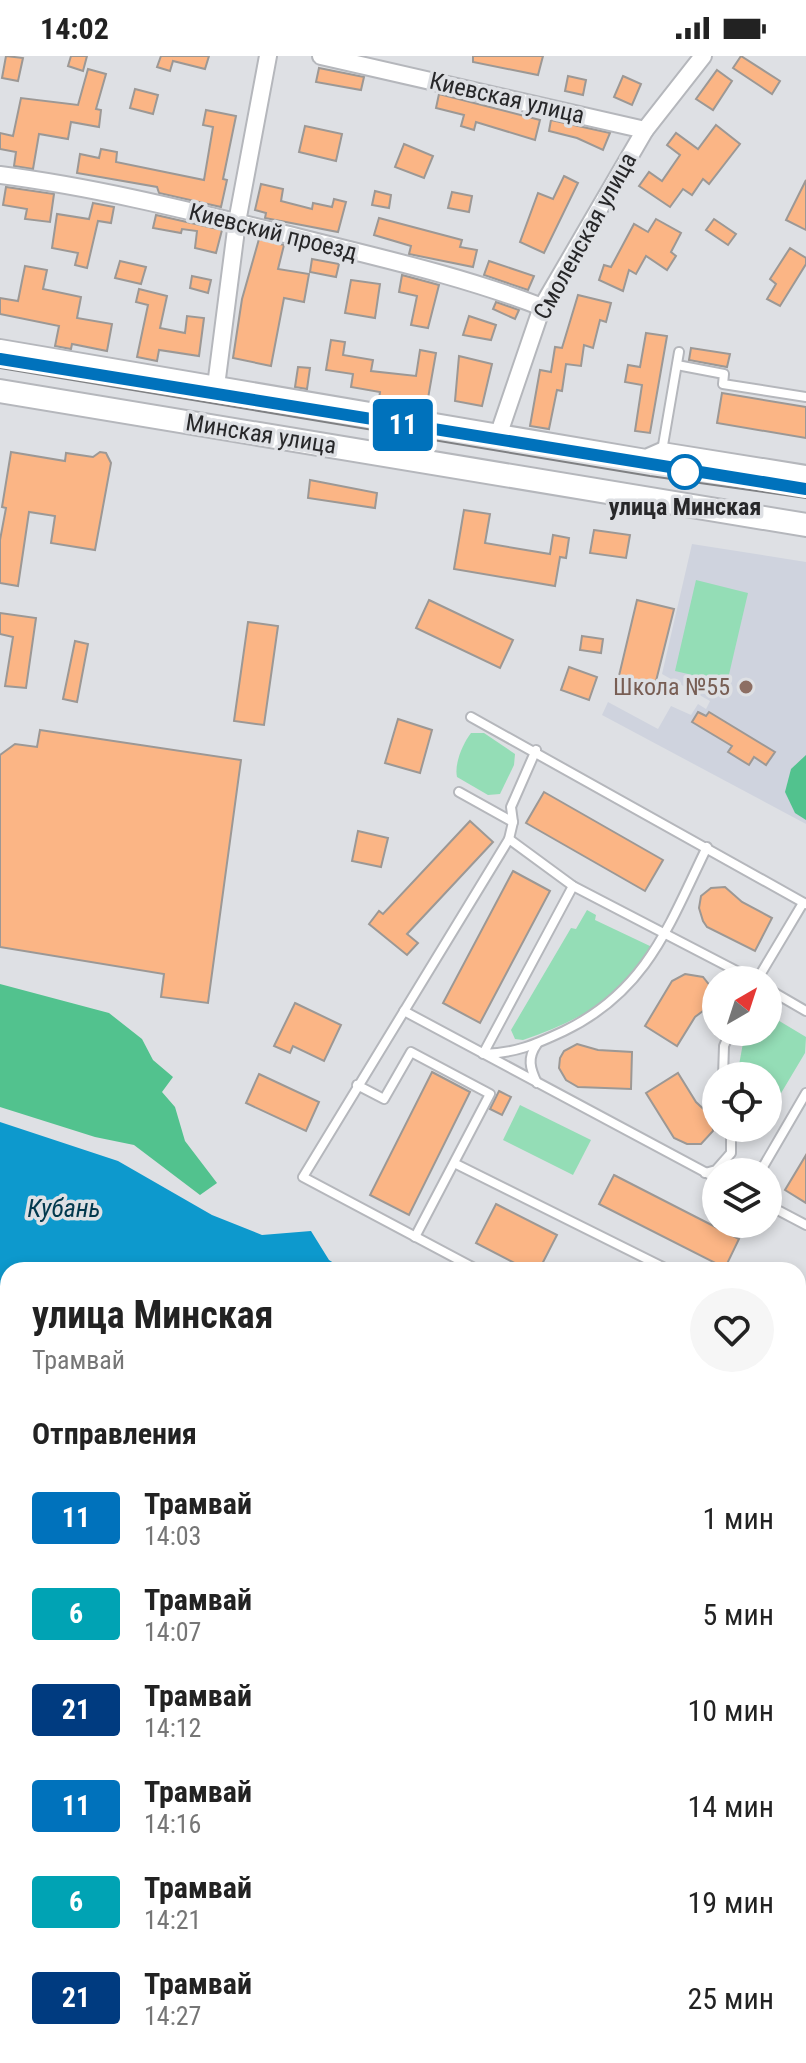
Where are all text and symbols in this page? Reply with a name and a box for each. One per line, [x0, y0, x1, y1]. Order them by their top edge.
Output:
text: 14:02 [40, 11, 109, 46]
street label: Киевская улица [427, 67, 587, 129]
street label: Смоленская улица [528, 148, 642, 324]
street label: Киевский проезд [186, 198, 360, 266]
line badge: 11 [367, 399, 439, 451]
street label: Минская улица [184, 408, 338, 460]
text: 11 [389, 408, 417, 441]
marker: улица Минская [668, 455, 702, 489]
place label: улица Минская [609, 493, 761, 521]
place label: Школа №55 [613, 673, 730, 701]
marker: Школа №55 [737, 678, 755, 696]
north arrow [702, 966, 782, 1046]
map controls [702, 966, 782, 1238]
button: locate [702, 1062, 782, 1142]
button: layers [702, 1158, 782, 1238]
water label: Кубань [27, 1193, 101, 1223]
button: heart [690, 1288, 774, 1372]
text: улица Минская [32, 1293, 273, 1337]
text: Трамвай [32, 1345, 125, 1375]
text: Отправления [32, 1416, 197, 1451]
text: Трамвай [144, 1486, 252, 1521]
text: 11 [62, 1501, 90, 1534]
text: 1 мин [702, 1501, 774, 1536]
text: 14:03 [144, 1521, 201, 1551]
text: Трамвай [144, 1582, 252, 1617]
text: 6 [69, 1597, 83, 1630]
text: 5 мин [702, 1597, 774, 1632]
text: 14:07 [144, 1617, 201, 1647]
text: Трамвай [144, 1678, 252, 1713]
text: 21 [62, 1693, 90, 1726]
text: 10 мин [688, 1693, 774, 1728]
text: 14:12 [144, 1713, 201, 1743]
text: Трамвай [144, 1774, 252, 1809]
text: 11 [62, 1789, 90, 1822]
text: 14 мин [688, 1789, 774, 1824]
text: 14:16 [144, 1809, 201, 1839]
text: Трамвай [144, 1870, 252, 1905]
text: 6 [69, 1885, 83, 1918]
text: 19 мин [688, 1885, 774, 1920]
text: 14:21 [144, 1905, 201, 1935]
text: Трамвай [144, 1966, 252, 2001]
text: 21 [62, 1981, 90, 2014]
text: 25 мин [688, 1981, 774, 2016]
text: 14:27 [144, 2001, 201, 2031]

